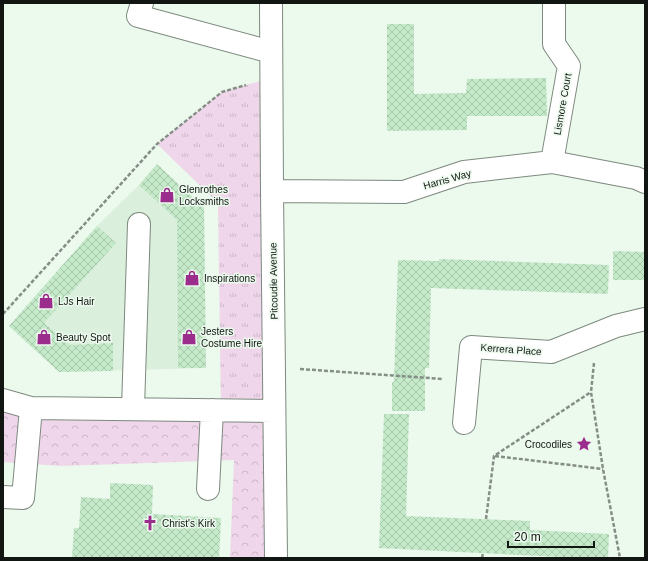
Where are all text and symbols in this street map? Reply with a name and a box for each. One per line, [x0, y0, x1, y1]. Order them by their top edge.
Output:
street label: Lismore Court [552, 72, 573, 136]
street label: Harris Way [422, 167, 472, 192]
place label: Glenrothes Locksmiths [179, 184, 229, 207]
shop icon: Glenrothes Locksmiths [158, 186, 176, 204]
street label: Pitcoudie Avenue [267, 242, 280, 320]
shop icon: Inspirations [183, 269, 201, 287]
place label: Inspirations [204, 273, 255, 284]
shop icon: LJs Hair [37, 292, 55, 310]
place label: LJs Hair [58, 296, 95, 307]
place label: Jesters Costume Hire [201, 326, 263, 349]
shop icon: Beauty Spot [35, 328, 53, 346]
shop icon: Jesters Costume Hire [180, 328, 198, 346]
place label: Beauty Spot [56, 332, 111, 343]
street label: Kerrera Place [480, 342, 542, 357]
place icon: Crocodiles [575, 435, 593, 453]
place label: Crocodiles [525, 439, 572, 450]
church icon: Christ's Kirk [141, 514, 159, 532]
place label: Christ's Kirk [162, 518, 216, 529]
scale bar [508, 523, 594, 549]
text: 20 m [514, 530, 541, 544]

